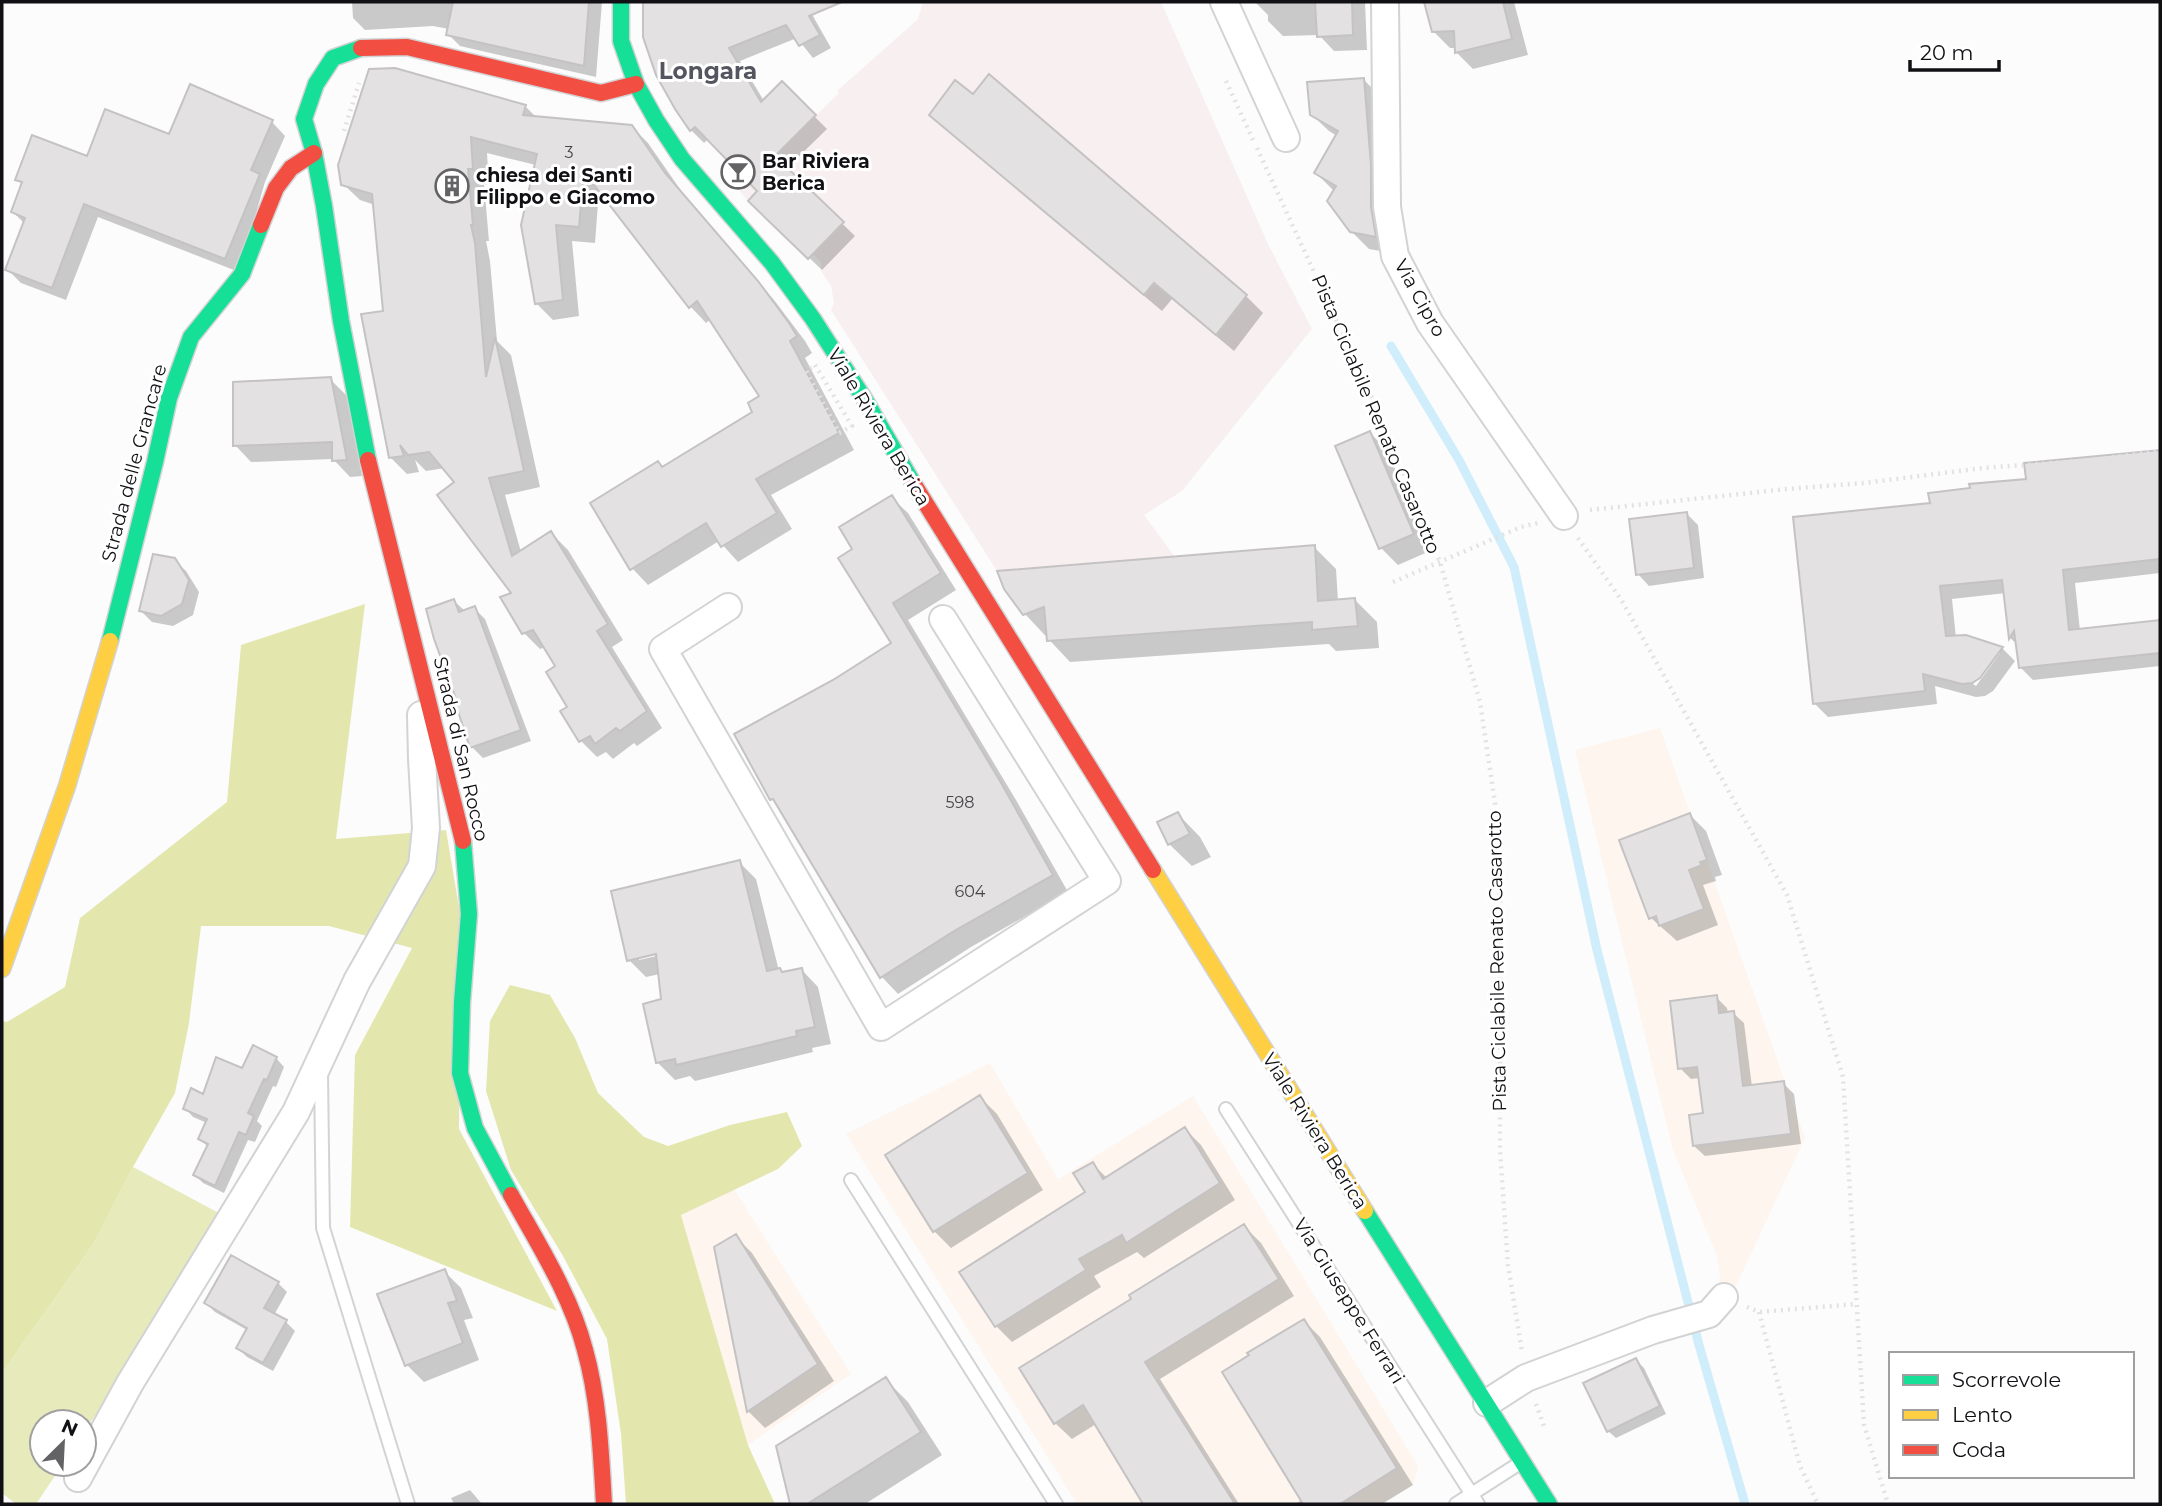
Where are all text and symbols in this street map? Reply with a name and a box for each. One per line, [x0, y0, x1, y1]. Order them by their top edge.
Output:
scale bar [1910, 28, 1999, 72]
text: 20 m [1920, 40, 1974, 65]
district label: Longara [659, 57, 757, 85]
house number: 3 [564, 143, 574, 162]
place label: Bar Riviera Berica [762, 150, 870, 195]
bar icon: Bar Riviera Berica [719, 153, 757, 191]
place label: chiesa dei Santi Filippo e Giacomo [476, 164, 655, 209]
building icon: chiesa dei Santi Filippo e Giacomo [433, 167, 471, 205]
street label: Via Cipro [1389, 255, 1451, 341]
street label: Pista Ciclabile Renato Casarotto [1307, 271, 1445, 557]
street label: Viale Riviera Berica [823, 344, 935, 510]
street label: Strada delle Grancare [97, 362, 171, 564]
street label: Strada di San Rocco [429, 654, 493, 844]
house number: 598 [945, 793, 975, 812]
street label: Pista Ciclabile Renato Casarotto [1483, 810, 1511, 1112]
house number: 604 [955, 882, 986, 901]
street label: Viale Riviera Berica [1258, 1049, 1372, 1213]
street label: Via Giuseppe Ferrari [1289, 1214, 1409, 1388]
legend [1889, 1352, 2134, 1478]
text: Scorrevole [1952, 1367, 2061, 1392]
text: Lento [1952, 1402, 2012, 1427]
north arrow [28, 1408, 98, 1478]
text: N [58, 1414, 81, 1442]
text: Coda [1952, 1437, 2006, 1462]

